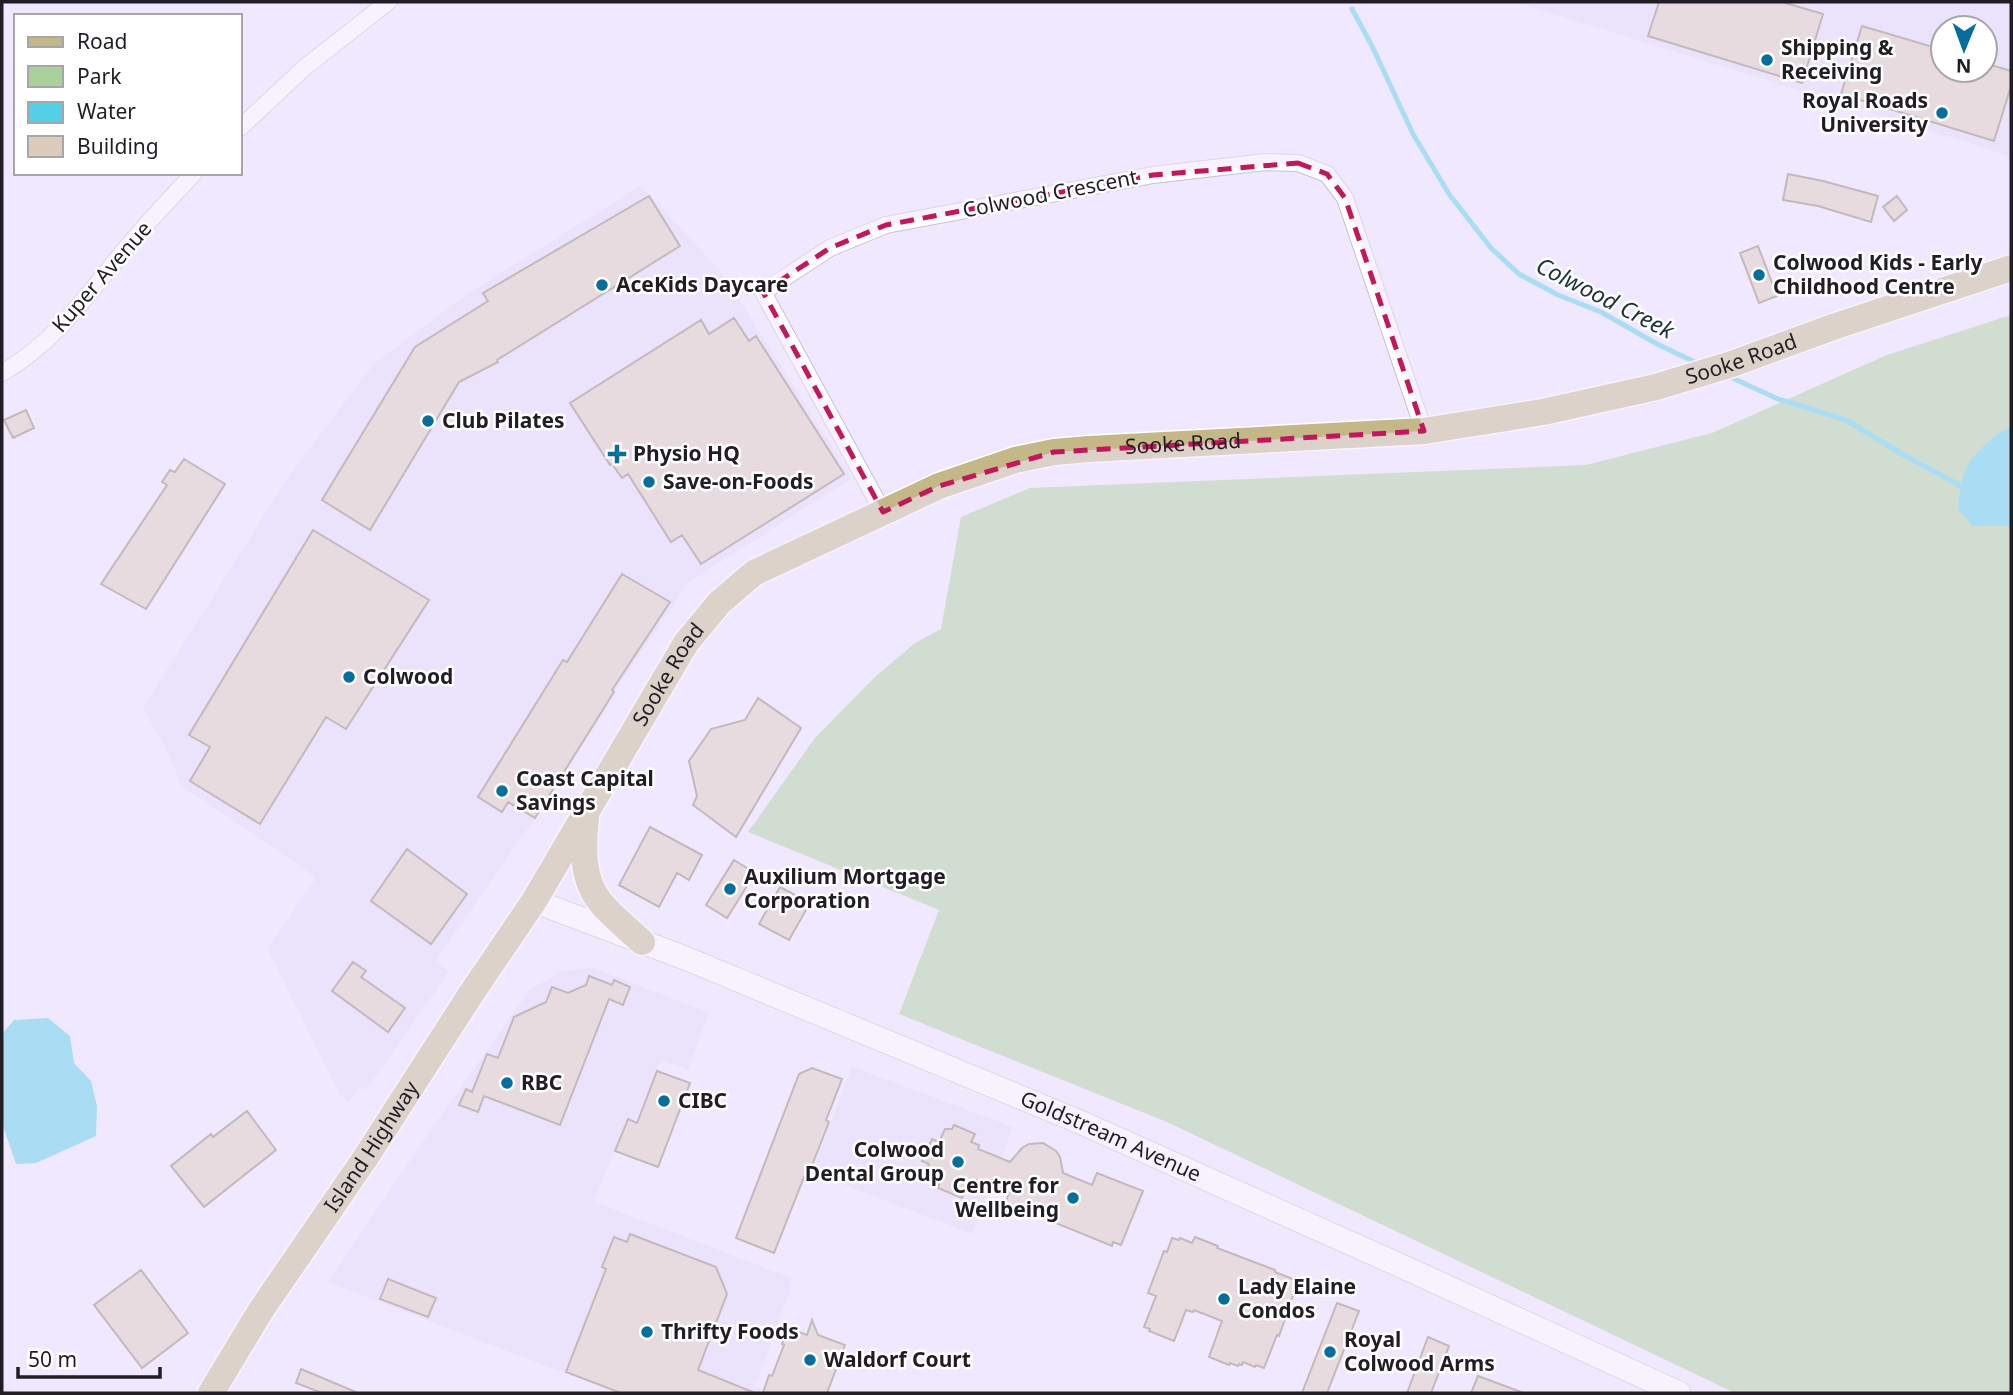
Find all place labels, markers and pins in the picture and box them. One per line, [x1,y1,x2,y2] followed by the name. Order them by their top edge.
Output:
[1781,33,1894,85] place label: Shipping & Receiving
[1759,52,1775,68] marker: Shipping & Receiving
[1802,86,1928,138] place label: Royal Roads University
[1934,105,1950,121] marker: Royal Roads University
[1773,248,1982,300] place label: Colwood Kids - Early Childhood Centre
[1751,267,1767,283] marker: Colwood Kids - Early Childhood Centre
[616,270,788,298] place label: AceKids Daycare
[594,277,610,293] marker: AceKids Daycare
[442,406,564,434] place label: Club Pilates
[420,413,436,429] marker: Club Pilates
[633,439,740,467] place label: Physio HQ
[607,444,627,464] marker: Physio HQ
[663,467,814,495] place label: Save-on-Foods
[641,474,657,490] marker: Save-on-Foods
[363,662,453,690] place label: Colwood
[341,669,357,685] marker: Colwood
[516,764,654,816] place label: Coast Capital Savings
[494,783,510,799] marker: Coast Capital Savings
[744,862,946,914] place label: Auxilium Mortgage Corporation
[722,881,738,897] marker: Auxilium Mortgage Corporation
[521,1068,562,1096] place label: RBC
[499,1075,515,1091] marker: RBC
[678,1086,727,1114] place label: CIBC
[656,1093,672,1109] marker: CIBC
[805,1135,944,1187] place label: Colwood Dental Group
[950,1154,966,1170] marker: Colwood Dental Group
[953,1171,1060,1223] place label: Centre for Wellbeing
[1065,1190,1081,1206] marker: Centre for Wellbeing
[1238,1272,1356,1324] place label: Lady Elaine Condos
[1216,1291,1232,1307] marker: Lady Elaine Condos
[661,1317,799,1345] place label: Thrifty Foods
[639,1324,655,1340] marker: Thrifty Foods
[1344,1325,1495,1377] place label: Royal Colwood Arms
[1322,1344,1338,1360] marker: Royal Colwood Arms
[824,1345,971,1373] place label: Waldorf Court
[802,1352,818,1368] marker: Waldorf Court

